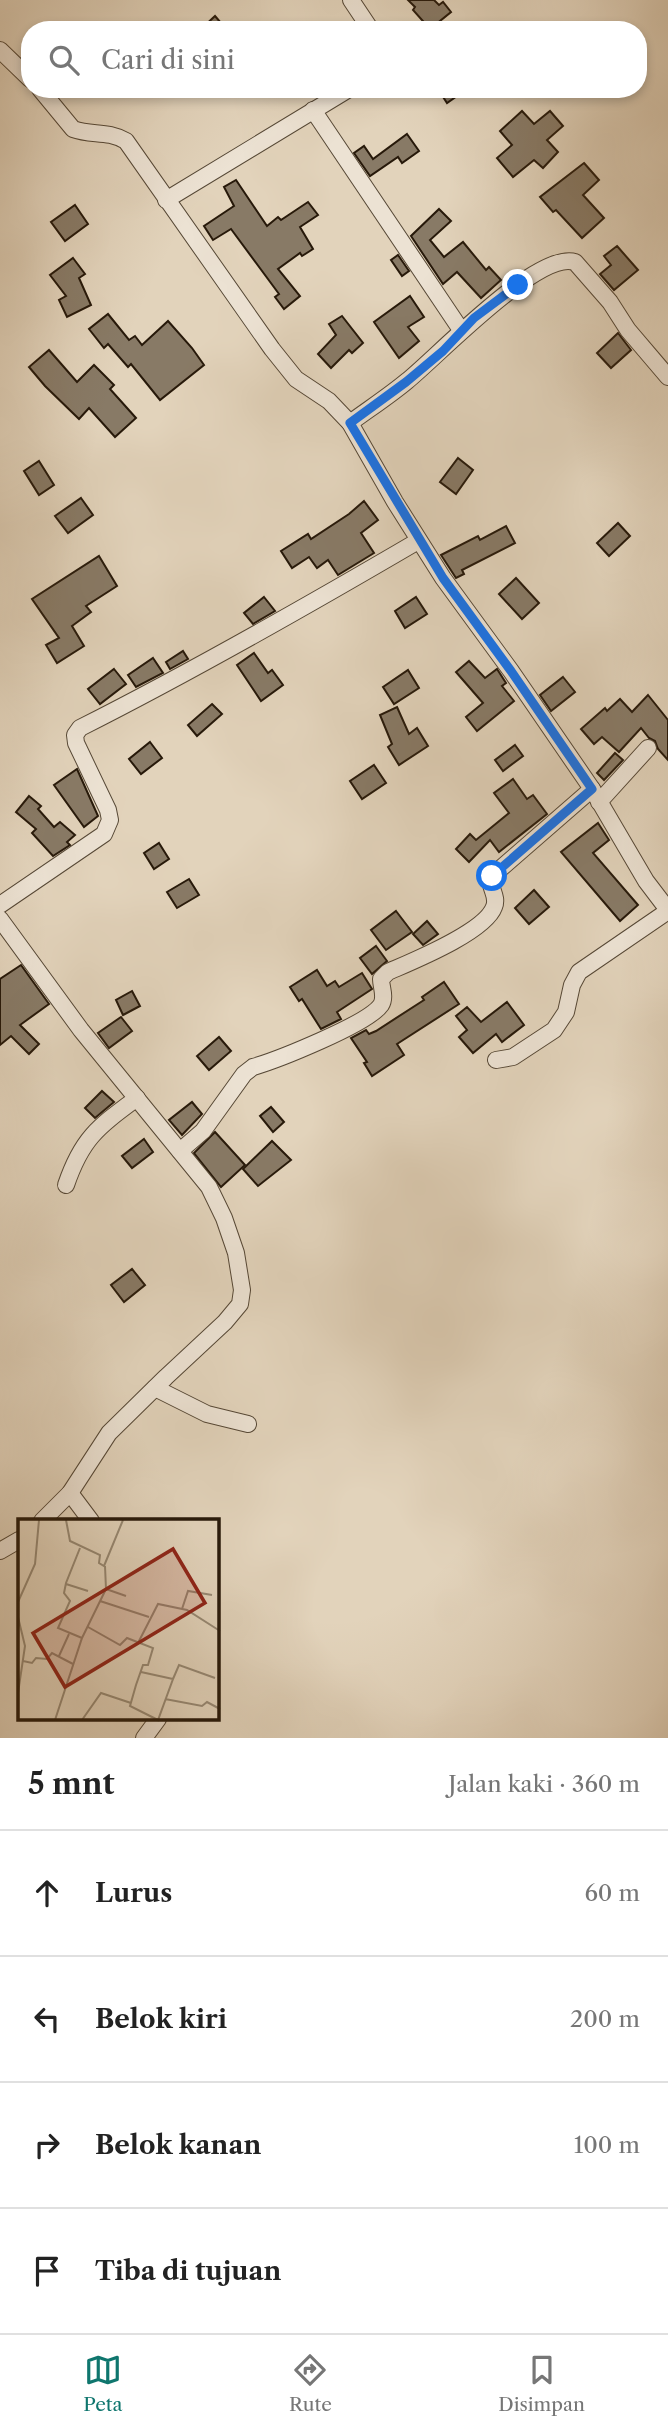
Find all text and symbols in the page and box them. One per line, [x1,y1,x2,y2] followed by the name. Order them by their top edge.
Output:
[21,21,647,98] search box
[45,41,83,79] icon: search
[101,44,235,76] text: Cari di sini
[502,269,533,300] route end
[476,860,507,891] route start
[18,1519,219,1720] inset map
[28,1765,115,1802] text: 5 mnt
[448,1770,640,1798] text: Jalan kaki · 360 m
[28,1874,66,1912] icon: ahead
[95,1877,172,1909] text: Lurus
[584,1879,640,1907] text: 60 m
[28,2000,66,2038] icon: left
[95,2003,227,2035] text: Belok kiri
[570,2005,640,2033] text: 200 m
[28,2126,66,2164] icon: right
[95,2129,261,2161] text: Belok kanan
[574,2131,640,2159] text: 100 m
[28,2252,66,2290] icon: arrive
[95,2255,281,2287] text: Tiba di tujuan
[83,2351,123,2416] tab: Peta
[289,2351,332,2416] tab: Rute
[498,2351,585,2416] tab: Disimpan

